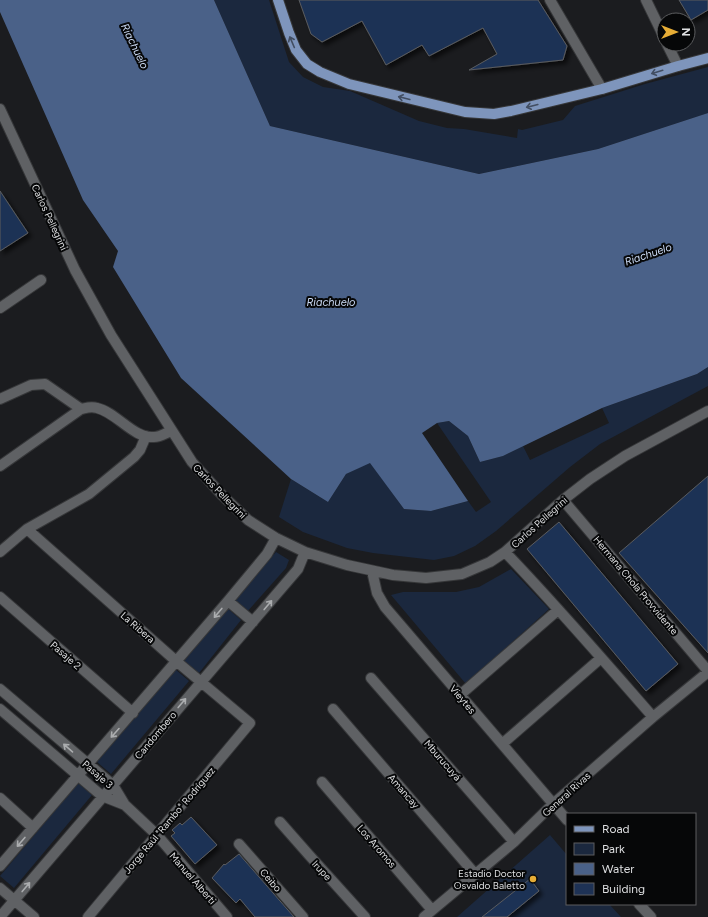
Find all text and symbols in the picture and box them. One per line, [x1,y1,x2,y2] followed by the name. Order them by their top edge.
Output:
[656,12,696,52] north arrow
[118,21,151,72] water label: Riachuelo
[679,28,692,36] text: N
[288,37,296,49] one-way arrow
[651,69,664,76] one-way arrow
[398,93,411,101] one-way arrow
[525,103,538,111] one-way arrow
[29,182,71,252] street label: Carlos Pellegrini
[623,240,674,269] water label: Riachuelo
[306,296,356,309] water label: Riachuelo
[190,461,249,522] street label: Carlos Pellegrini
[508,494,570,551] street label: Carlos Pellegrini
[590,533,681,638] street label: Hermana Chola Provvidente
[263,599,272,610] one-way arrow
[213,608,222,618] one-way arrow
[118,609,157,646] street label: La Ribera
[48,638,84,672] street label: Pasaje 2
[447,682,479,717] street label: Vieytes
[178,697,187,708] one-way arrow
[132,709,179,762] street label: Candombero
[110,728,120,738] one-way arrow
[421,737,464,783] street label: Mburucuyá
[63,744,74,753] one-way arrow
[80,757,116,791] street label: Pasaje 3
[121,764,218,876] street label: Jorge Raúl "Rambo" Rodríguez
[539,769,593,820] street label: General Rivas
[385,771,423,812] street label: Amancay
[566,813,696,905] legend
[354,822,399,871] street label: Los Aromos
[602,822,630,836] text: Road
[16,837,25,847] one-way arrow
[602,842,625,856] text: Park
[167,850,219,907] street label: Manuel Alberti
[309,857,335,884] street label: Irupe
[602,862,634,876] text: Water
[257,866,284,895] street label: Ceibo
[454,867,526,892] place label: Estadio Doctor Osvaldo Baletto
[528,874,538,884] marker: Estadio Doctor Osvaldo Baletto
[21,882,30,892] one-way arrow
[602,882,645,896] text: Building

